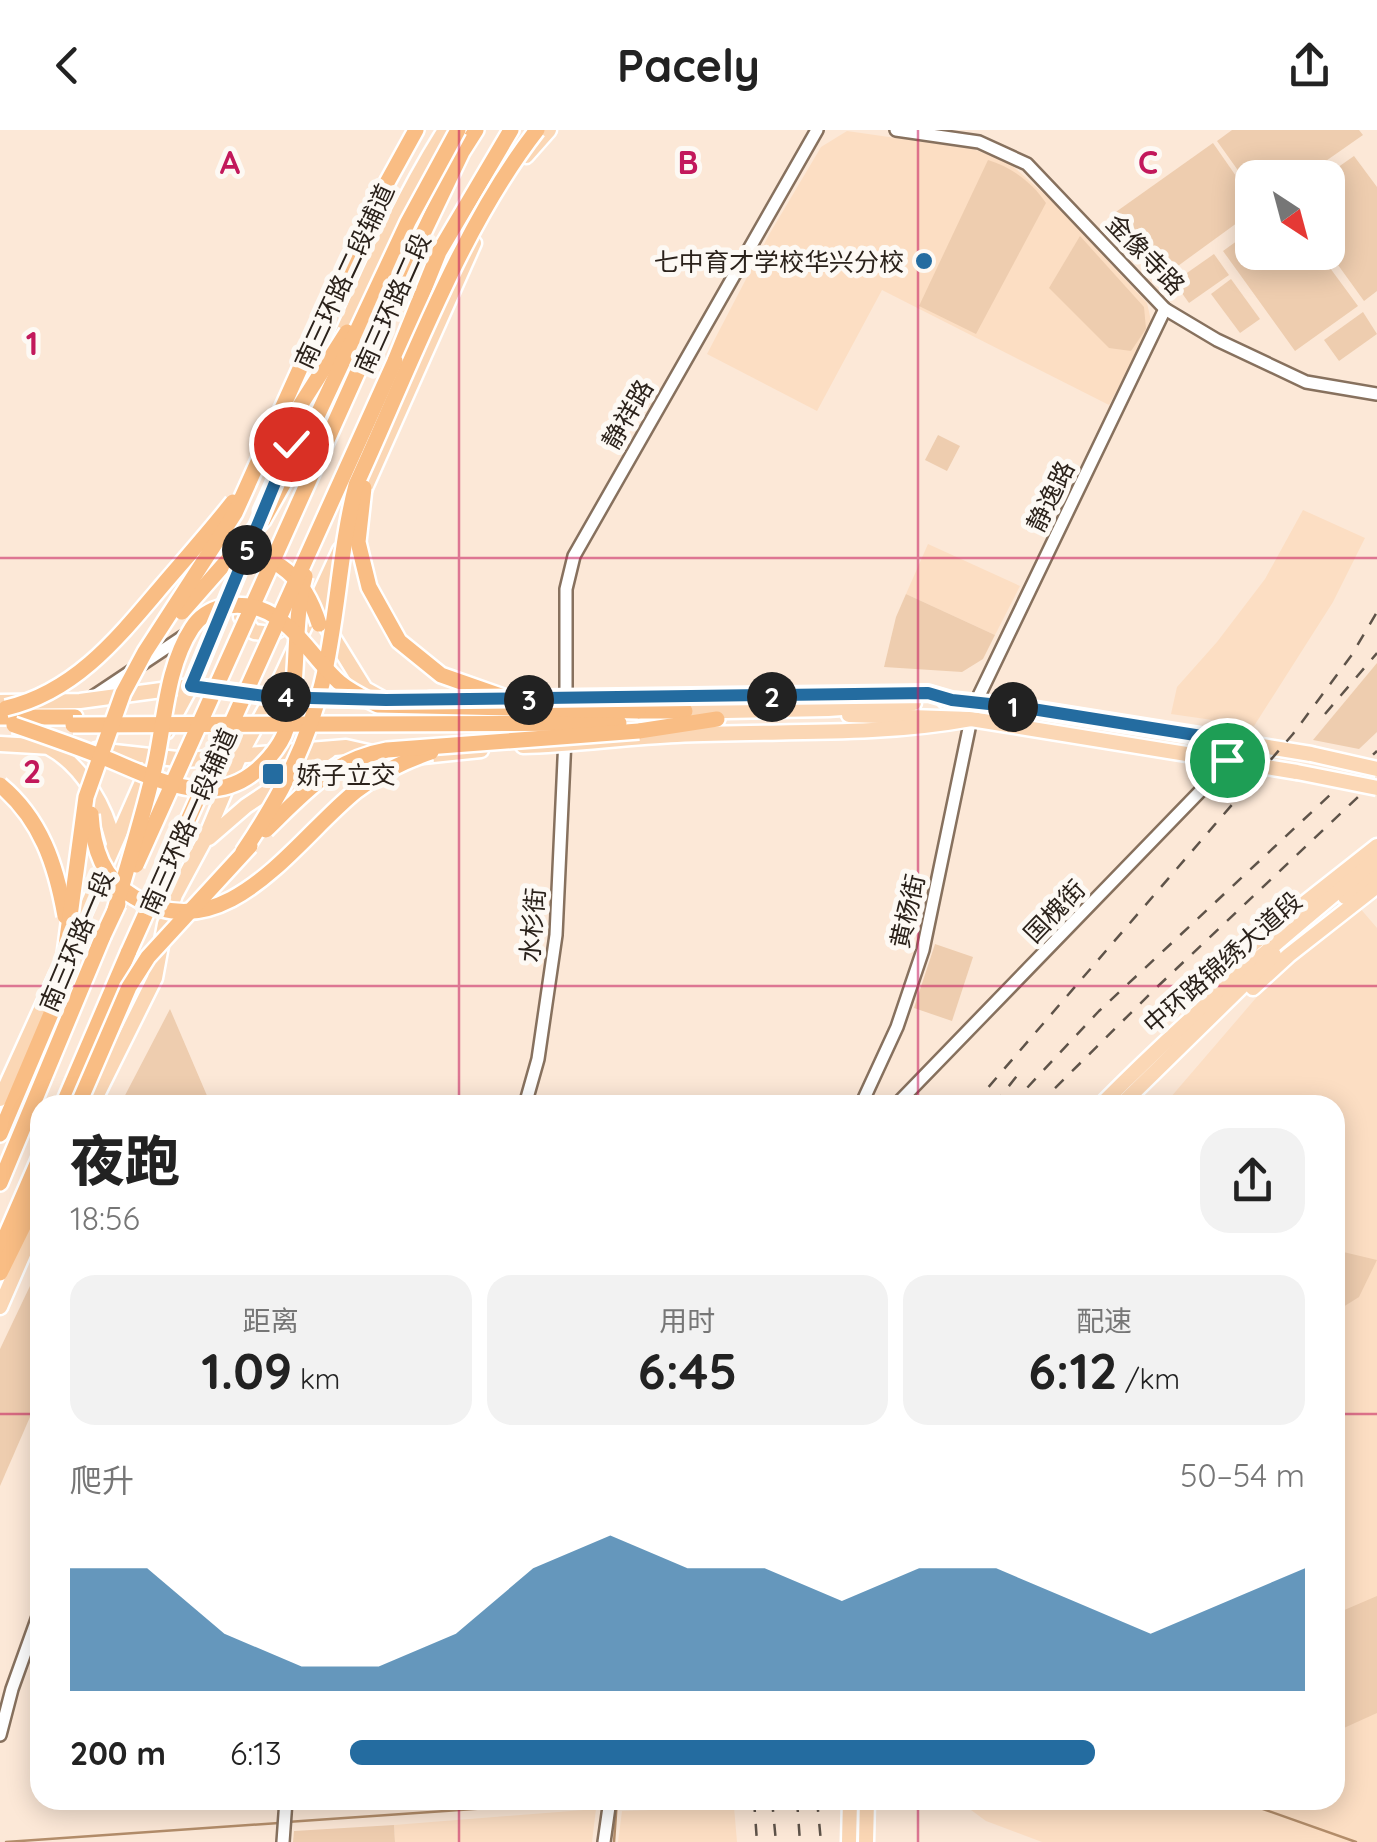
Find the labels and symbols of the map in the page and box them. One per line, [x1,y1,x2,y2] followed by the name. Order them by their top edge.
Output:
[220,142,241,182] text: A
[678,142,698,182] text: B
[1138,142,1158,182] text: C
[1235,160,1345,270] north arrow
[288,179,400,373] street label: 南三环路二段辅道
[1100,207,1192,301] street label: 金像寺路
[348,228,436,378] street label: 南三环路二段
[654,246,904,277] place label: 七中育才学校华兴分校
[913,250,935,272] marker: 七中育才学校华兴分校
[26,323,38,363] text: 1
[595,374,659,454] street label: 静祥路
[249,402,334,487] pin
[1020,455,1080,537] street label: 静逸路
[222,525,272,575] pin: 5
[261,672,311,722] pin: 4
[747,672,797,722] pin: 2
[504,675,554,725] pin: 3
[988,682,1038,732] pin: 1
[1185,718,1270,803] pin
[133,723,243,919] street label: 南三环路一段辅道
[23,751,41,791] text: 2
[296,759,396,790] place label: 娇子立交
[260,761,286,787] marker: 娇子立交
[32,866,120,1016] street label: 南三环路一段
[883,871,931,951] street label: 黄杨街
[1017,873,1091,949] street label: 国槐街
[1136,885,1308,1039] street label: 中环路锦绣大道段
[513,886,551,964] street label: 水杉街

